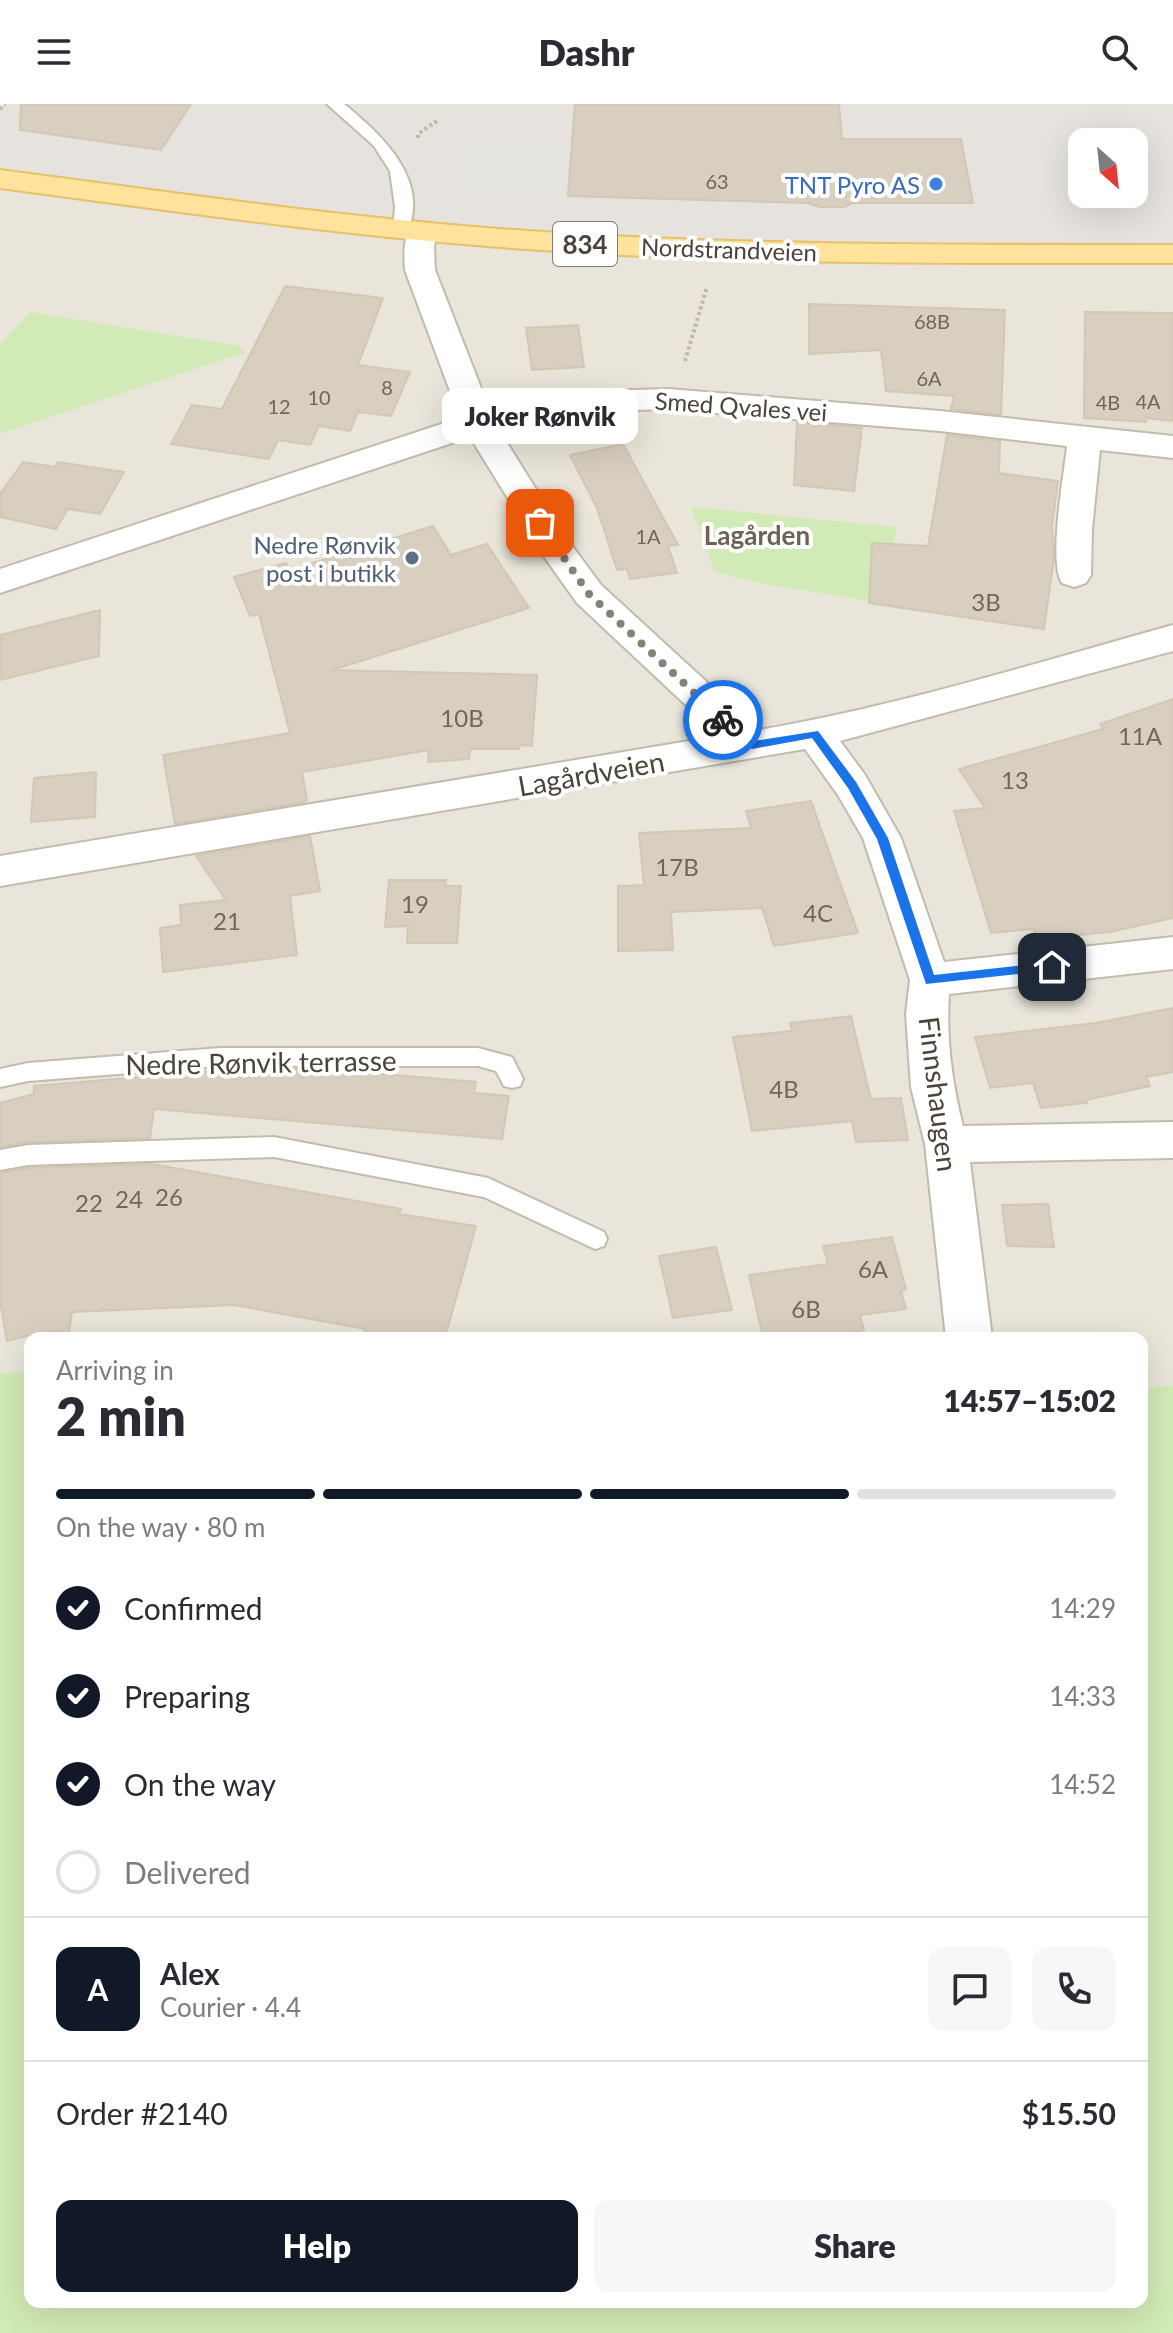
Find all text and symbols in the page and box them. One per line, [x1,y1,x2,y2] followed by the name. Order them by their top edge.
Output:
[32,30,76,74] icon: menu
[539,30,634,74] text: Dashr
[1097,30,1141,74] icon: search
[1068,128,1148,208] north arrow
[1068,128,1148,208] map controls
[705,169,729,193] house number: 63
[785,170,920,199] place label: TNT Pyro AS
[927,175,945,193] marker: TNT Pyro AS
[553,222,617,266] road number: 834
[640,231,818,267] street label: Nordstrandveien
[914,309,950,333] house number: 68B
[916,366,942,390] house number: 6A
[381,375,393,399] house number: 8
[307,385,331,409] house number: 10
[654,386,828,426] street label: Smed Qvales vei
[442,387,638,443] callout: Joker Rønvik
[1135,389,1161,413] house number: 4A
[1096,390,1120,414] house number: 4B
[267,394,291,418] house number: 12
[465,400,615,432] text: Joker Rønvik
[506,489,574,557] pin
[518,501,562,545] icon: bag
[704,519,810,551] district label: Lagården
[635,524,661,548] house number: 1A
[253,530,397,587] place label: Nedre Rønvik post i butikk
[403,549,421,567] marker: Nedre Rønvik post i butikk
[971,587,1001,616] house number: 3B
[683,680,763,760] courier
[701,698,745,742] icon: bike
[440,703,484,732] house number: 10B
[1118,721,1163,750] house number: 11A
[515,743,667,803] street label: Lagårdveien
[1001,765,1029,794] house number: 13
[655,852,699,881] house number: 17B
[401,889,429,918] house number: 19
[803,898,833,927] house number: 4C
[213,906,241,935] house number: 21
[1018,933,1086,1001] pin
[1030,945,1074,989] icon: home
[913,1015,965,1173] street label: Finnshaugen
[125,1043,397,1081] street label: Nedre Rønvik terrasse
[769,1074,799,1103] house number: 4B
[155,1182,183,1211] house number: 26
[115,1184,143,1213] house number: 24
[75,1188,103,1217] house number: 22
[858,1254,889,1283] house number: 6A
[791,1294,821,1323] house number: 6B
[56,1354,174,1386] text: Arriving in
[943,1382,1116,1418] text: 14:57–15:02
[56,1385,186,1447] text: 2 min
[56,1511,265,1543] text: On the way · 80 m
[56,1586,100,1630] icon: check
[124,1590,263,1626] text: Confirmed
[1049,1592,1116,1624] text: 14:29
[56,1674,100,1718] icon: check
[124,1678,250,1714] text: Preparing
[1049,1680,1116,1712] text: 14:33
[56,1762,100,1806] icon: check
[124,1766,276,1802] text: On the way
[1049,1768,1116,1800] text: 14:52
[124,1854,251,1890] text: Delivered
[928,1947,1012,2031] button: chat
[1032,1947,1116,2031] button: phone
[160,1955,220,1991] text: Alex
[88,1971,108,2007] text: A
[160,1991,301,2023] text: Courier · 4.4
[56,2095,228,2131] text: Order #2140
[1022,2095,1116,2131] text: $15.50
[56,2200,578,2292] button: Help
[594,2200,1116,2292] button: Share

